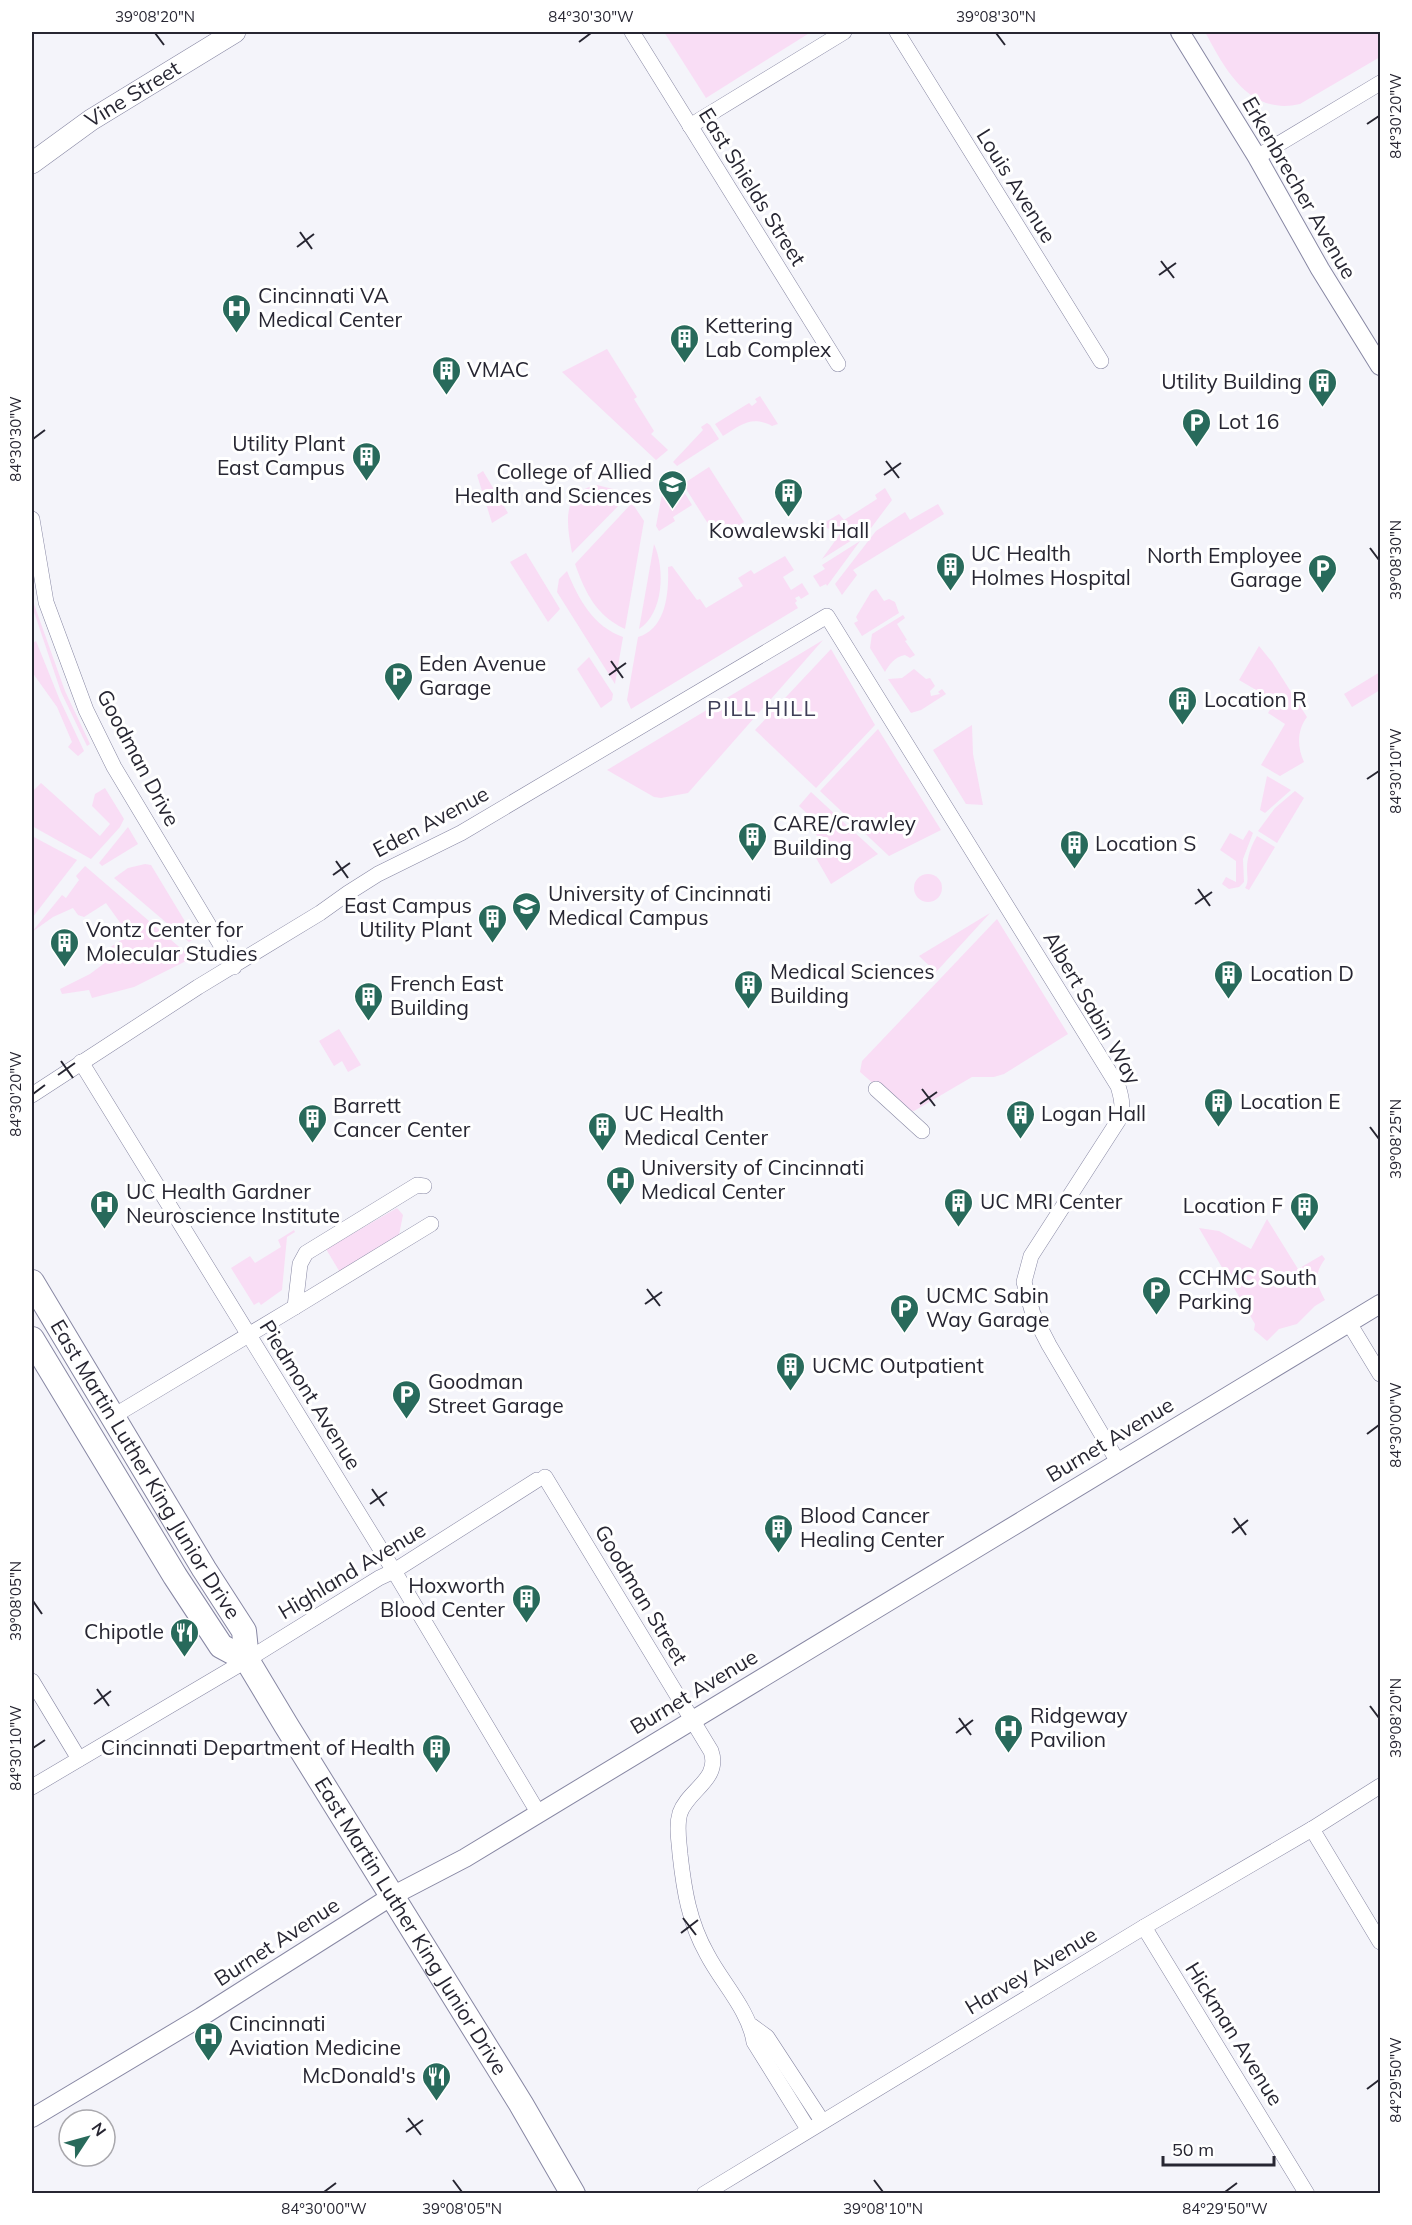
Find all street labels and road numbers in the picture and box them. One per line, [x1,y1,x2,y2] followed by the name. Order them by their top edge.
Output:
[80,55,185,133] street label: Vine Street
[1237,92,1363,283] street label: Erkenbrecher Avenue
[694,103,812,270] street label: East Shields Street
[972,124,1062,247] street label: Louis Avenue
[92,685,186,831] street label: Goodman Drive
[368,780,493,862] street label: Eden Avenue
[1039,926,1147,1089] street label: Albert Sabin Way
[45,1314,247,1624] street label: East Martin Luther King Junior Drive
[254,1315,367,1474] street label: Piedmont Avenue
[1041,1391,1178,1487] street label: Burnet Avenue
[273,1516,430,1624] street label: Highland Avenue
[590,1520,694,1669] street label: Goodman Street
[625,1643,762,1739] street label: Burnet Avenue
[309,1772,514,2079] street label: East Martin Luther King Junior Drive
[209,1891,344,1991] street label: Burnet Avenue
[960,1921,1101,2020] street label: Harvey Avenue
[1180,1957,1289,2110] street label: Hickman Avenue

